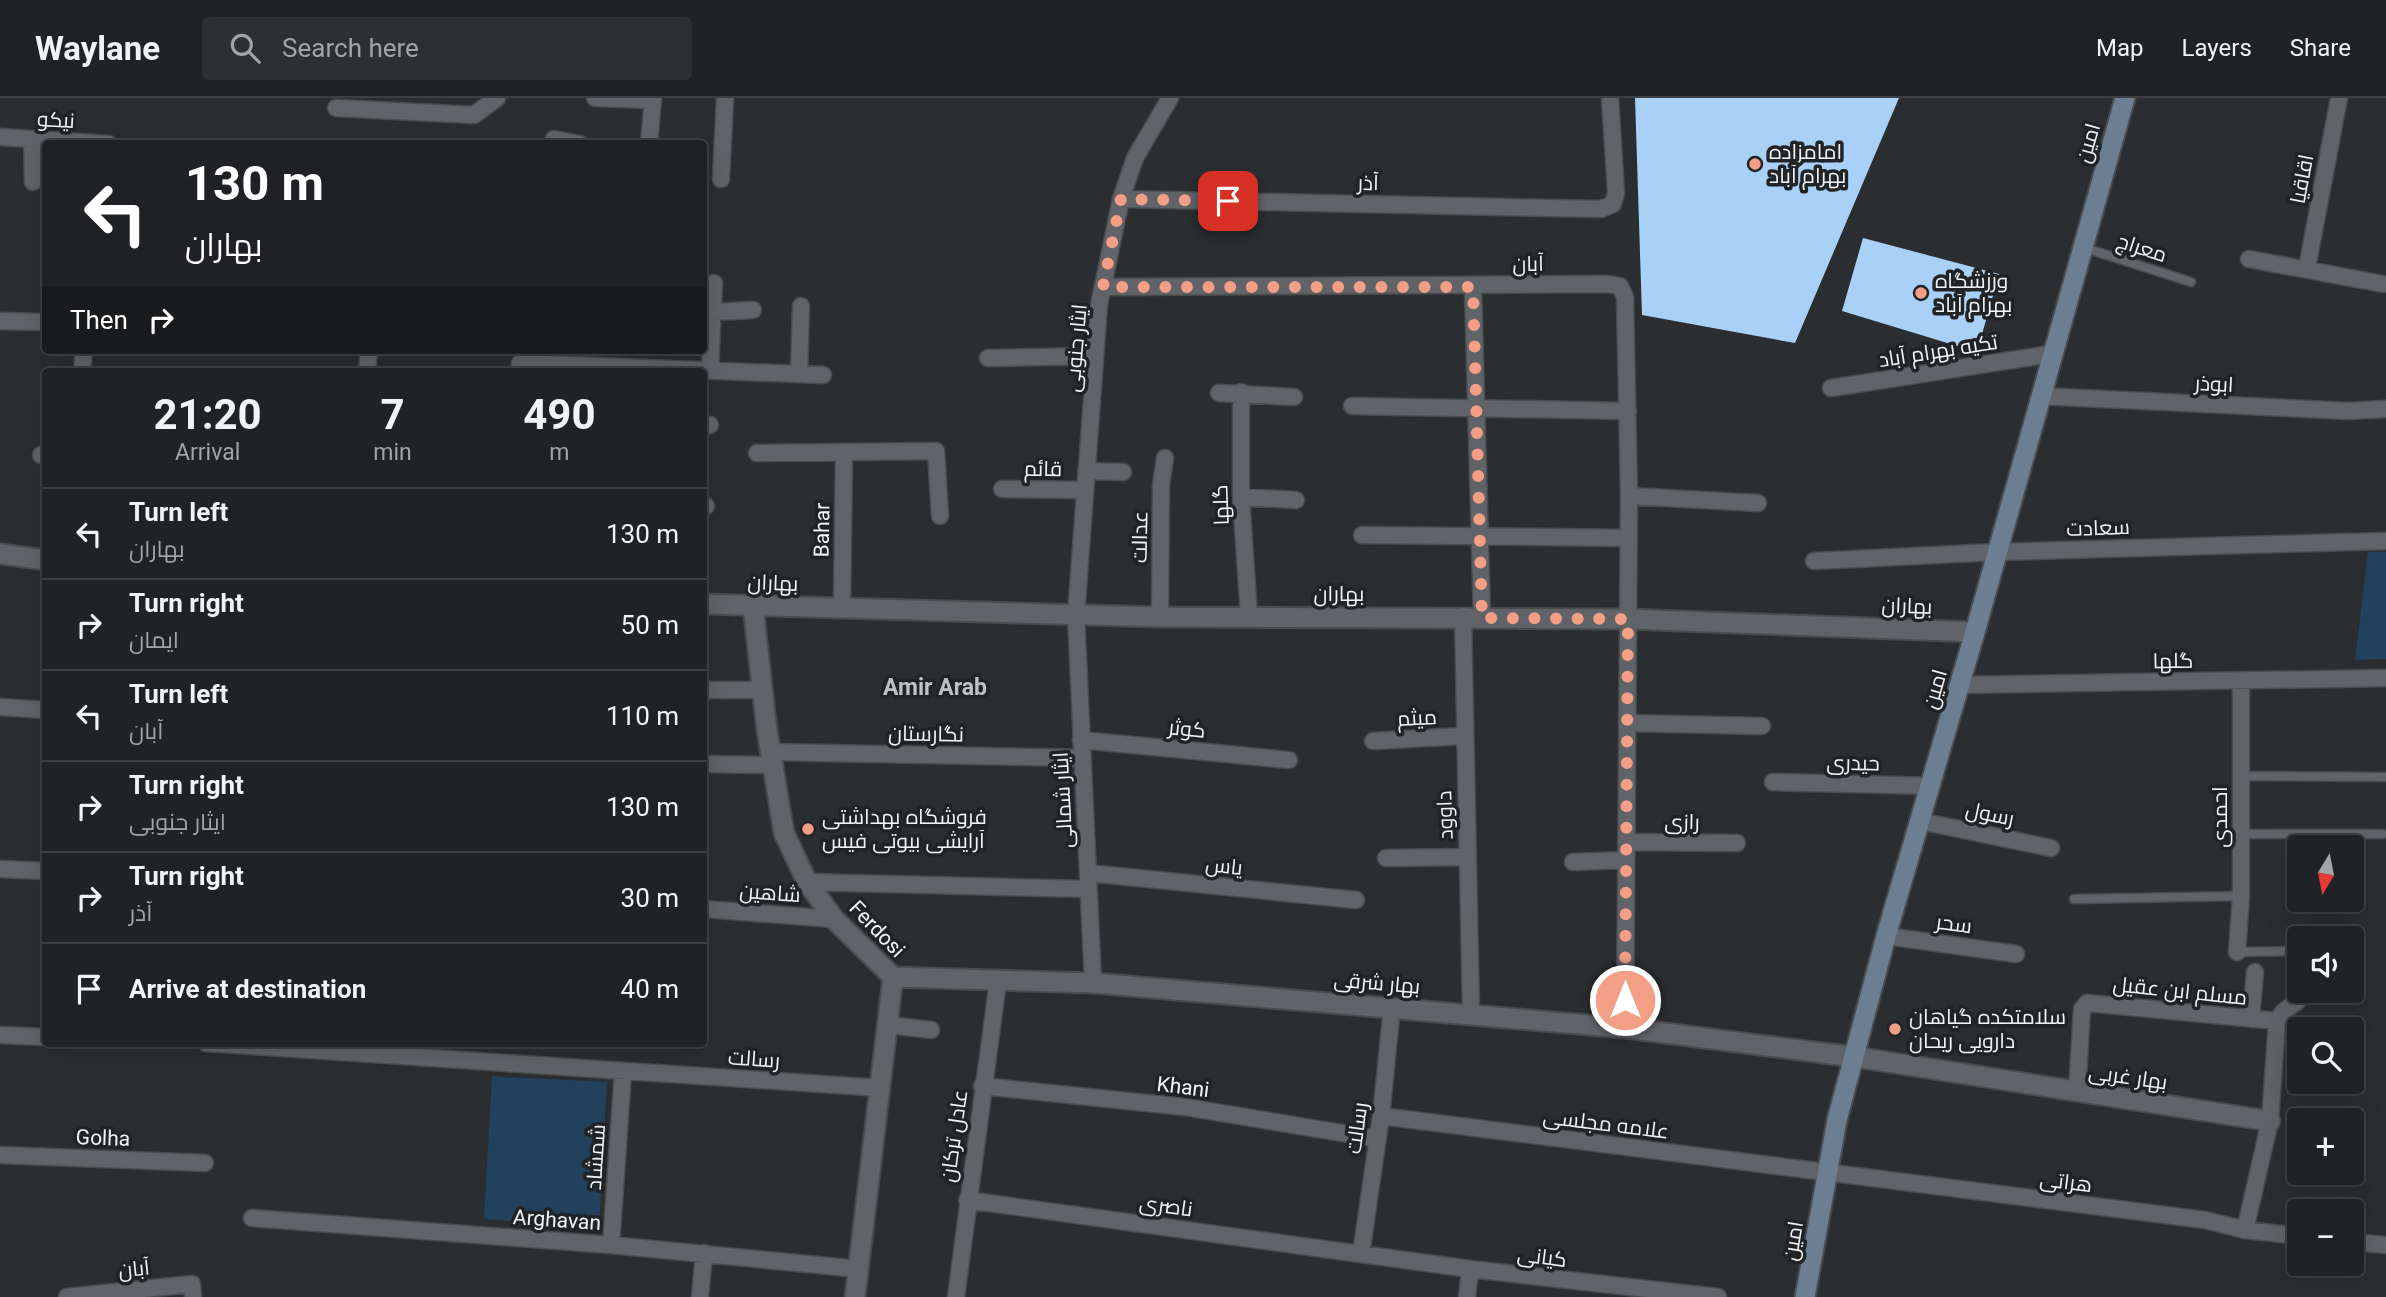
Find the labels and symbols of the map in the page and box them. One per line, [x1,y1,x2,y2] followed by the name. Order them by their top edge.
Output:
[37,107,75,133] street label: نیکو
[2071,120,2106,166] street label: امین
[1769,140,1846,190] place label: امامزاده بهرام آباد
[2285,152,2319,206] street label: اقاقیا
[1747,156,1763,172] marker: امامزاده بهرام آباد
[1198,171,1258,231] pin
[1356,171,1379,195] street label: آذر
[2113,229,2170,269] street label: معراج
[1512,252,1544,277] street label: آبان
[1935,269,2012,319] place label: ورزشگاه بهرام آباد
[1913,285,1929,301] marker: ورزشگاه بهرام آباد
[1060,303,1093,393] street label: ایثار جنوبی
[1877,330,2000,374] street label: تکیه بهرام آباد
[2193,371,2234,397] street label: ابوذر
[1024,457,1062,483] street label: قائم
[1208,484,1235,526] street label: گلها
[810,502,834,558] street label: Bahar
[1128,511,1152,563] street label: عدالت
[2066,515,2130,541] street label: سعادت
[747,570,799,597] street label: بهاران
[1314,582,1364,607] street label: بهاران
[1881,593,1933,620] street label: بهاران
[2152,649,2194,674] street label: گلها
[1918,666,1953,712] street label: امین
[883,674,987,701] district label: Amir Arab
[1397,705,1438,733] street label: میثم
[1166,715,1207,743] street label: کوثر
[888,721,964,748] street label: نگارستان
[1048,751,1079,849] street label: ایثار شمالی
[1826,751,1880,776] street label: حیدری
[2208,786,2233,848] street label: احمدی
[1432,790,1458,840] street label: داوود
[1963,797,2016,832] street label: رسول
[822,805,987,854] place label: فروشگاه بهداشتی آرایشی بیوتی فیس
[1664,810,1700,835] street label: رازی
[800,821,816,837] marker: فروشگاه بهداشتی آرایشی بیوتی فیس
[2287,835,2364,912] north arrow
[1204,852,1244,881] street label: یاس
[739,879,801,908] street label: شاهین
[844,896,910,962] street label: Ferdosi
[1933,909,1974,938] street label: سحر
[1588,963,1662,1037] position arrow
[1333,967,1421,1000] street label: بهار شرقی
[2111,972,2248,1012] street label: مسلم ابن عقیل
[1909,1005,2066,1054] place label: سلامتکده گیاهان دارویی ریحان
[1887,1021,1903,1037] marker: سلامتکده گیاهان دارویی ریحان
[727,1045,781,1073] street label: رسالت
[2087,1060,2169,1095] street label: بهار غربی
[1155,1072,1211,1102] street label: Khani
[936,1088,973,1184] street label: عادل ترکان
[1341,1101,1373,1155] street label: رسالت
[1542,1104,1670,1145] street label: علامه مجلسی
[582,1123,610,1191] street label: شمشاد
[75,1125,131,1151] street label: Golha
[2038,1167,2094,1198] street label: هراتی
[1138,1190,1194,1223] street label: ناصری
[512,1205,602,1235] street label: Arghavan
[1778,1219,1809,1263] street label: امین
[1516,1242,1568,1273] street label: کیانی
[117,1255,151,1284] street label: آبان

